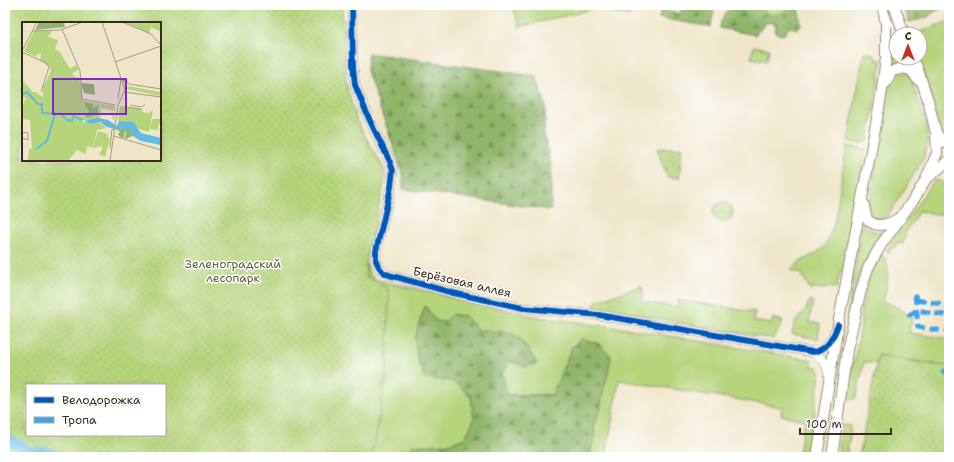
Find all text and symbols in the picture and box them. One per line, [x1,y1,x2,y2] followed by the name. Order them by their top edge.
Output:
[22,22,161,161] inset map
[888,26,928,66] north arrow
[905,29,912,44] text: С
[185,256,281,286] park label: Зеленоградский лесопарк
[411,263,513,301] street label: Берёзовая аллея
[26,384,166,436] legend
[62,392,141,408] text: Велодорожка
[800,410,891,436] scale bar
[62,412,97,428] text: Тропа
[806,416,842,432] text: 100 m

